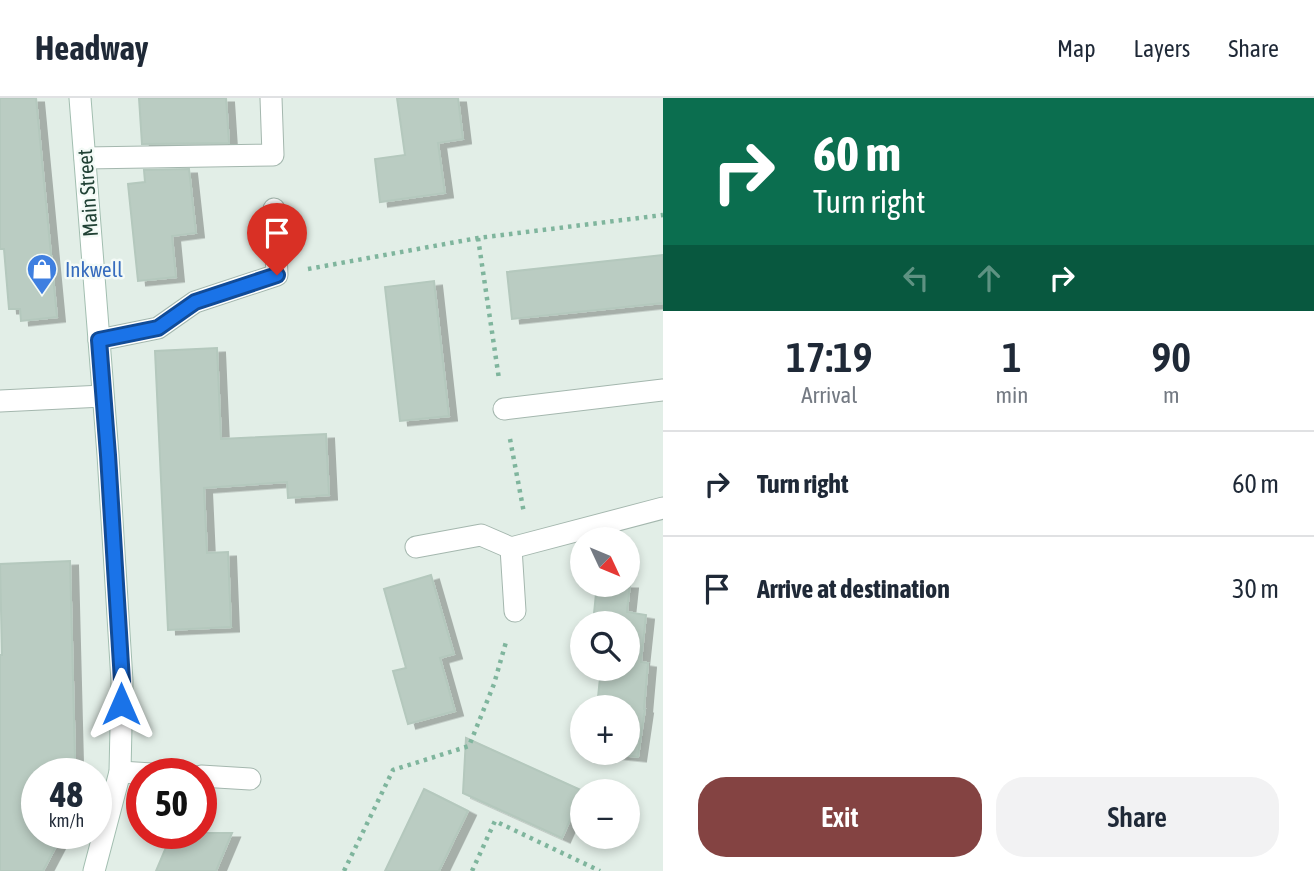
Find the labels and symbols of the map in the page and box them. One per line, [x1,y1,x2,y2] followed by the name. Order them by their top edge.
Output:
[72,148,102,238] street label: Main Street
[247,203,307,275] pin
[25,252,59,296] shop icon: Inkwell
[65,257,123,281] place label: Inkwell
[570,527,640,597] north arrow
[84,667,158,741] position arrow
[126,758,217,849] speed limit sign: 50

